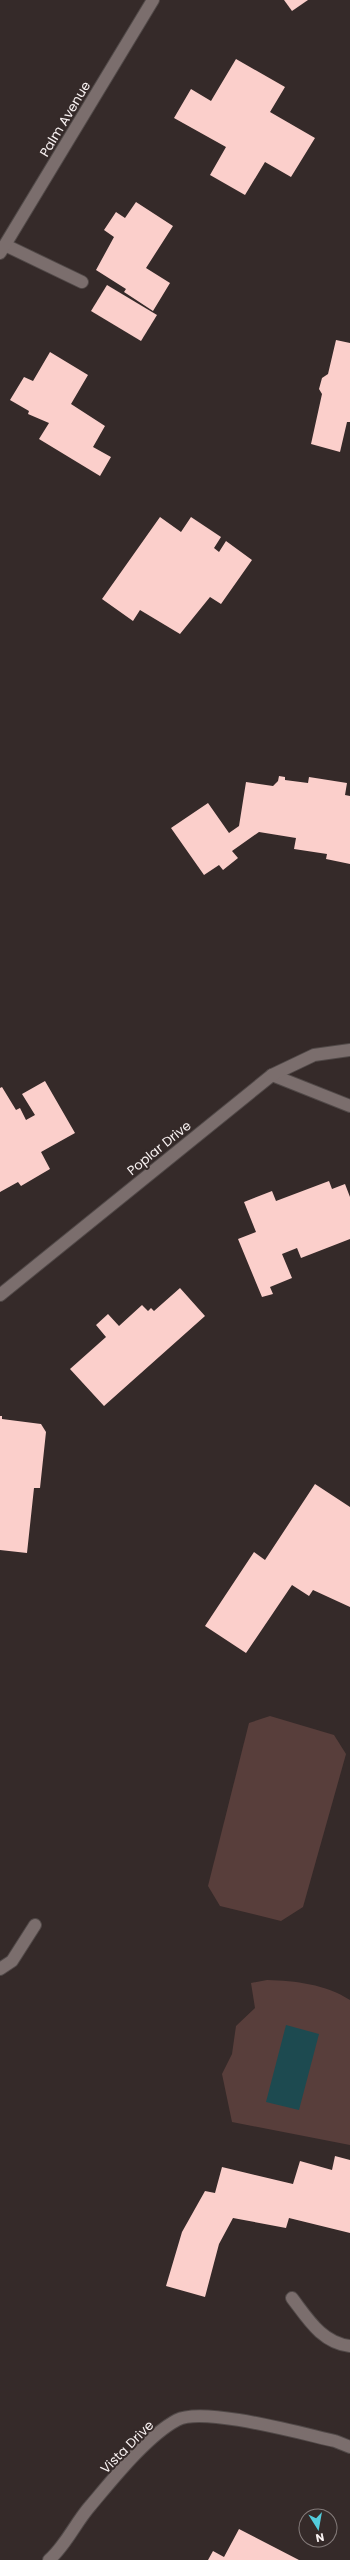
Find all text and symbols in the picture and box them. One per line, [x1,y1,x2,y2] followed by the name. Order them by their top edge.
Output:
[35,78,95,160] street label: Palm Avenue
[123,1116,195,1180] street label: Poplar Drive
[96,2416,158,2478] street label: Vista Drive
[298,2508,338,2548] north arrow
[314,2529,325,2546] text: N

